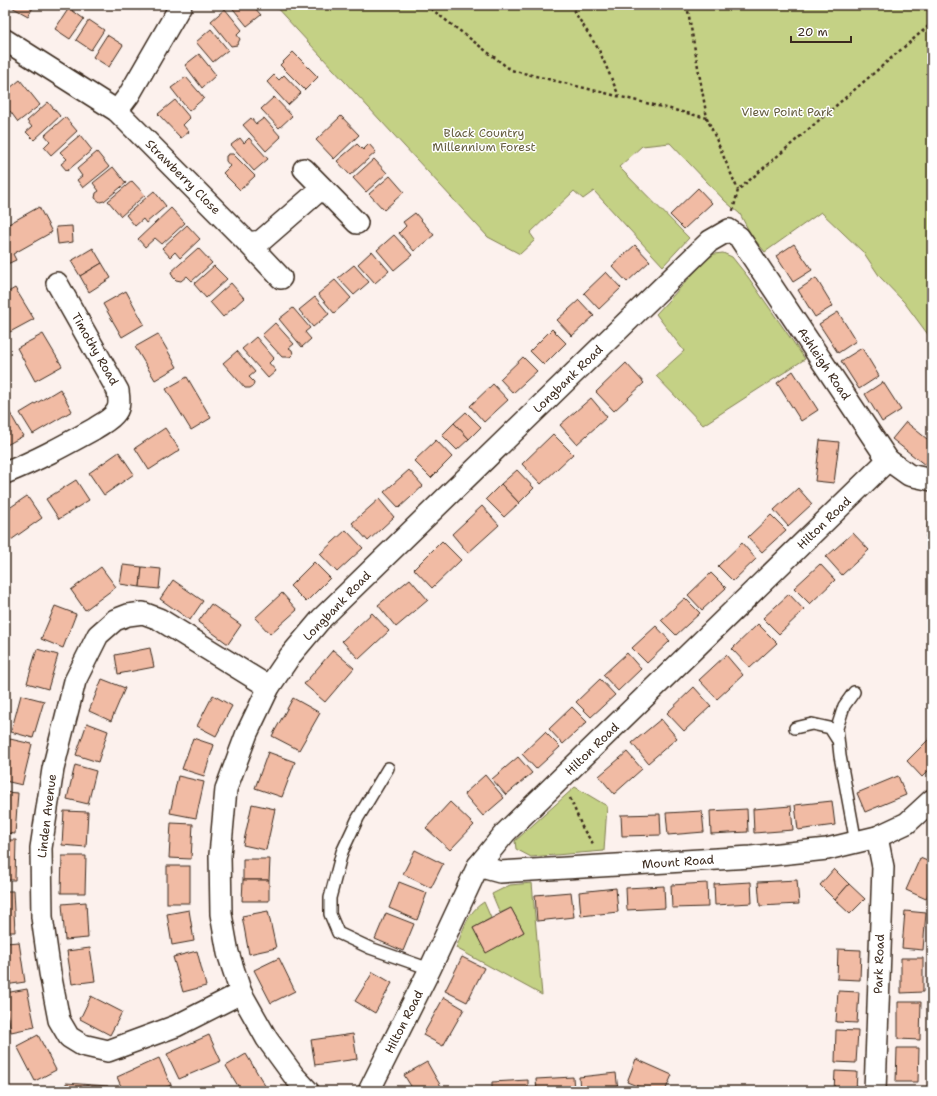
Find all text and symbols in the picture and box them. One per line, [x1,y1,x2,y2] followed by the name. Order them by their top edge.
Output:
[791,18,851,44] scale bar
[797,24,828,40] text: 20 m
[741,104,833,120] park label: View Point Park
[432,125,536,155] park label: Black Country Millennium Forest
[142,136,224,218] street label: Strawberry Close
[68,310,122,389] street label: Timothy Road
[794,325,854,404] street label: Ashleigh Road
[530,341,607,416] street label: Longbank Road
[794,493,855,553] street label: Hilton Road
[300,567,375,644] street label: Longbank Road
[562,719,623,779] street label: Hilton Road
[34,773,60,859] street label: Linden Avenue
[641,851,715,873] street label: Mount Road
[870,933,888,994] street label: Park Road
[381,987,427,1056] street label: Hilton Road

